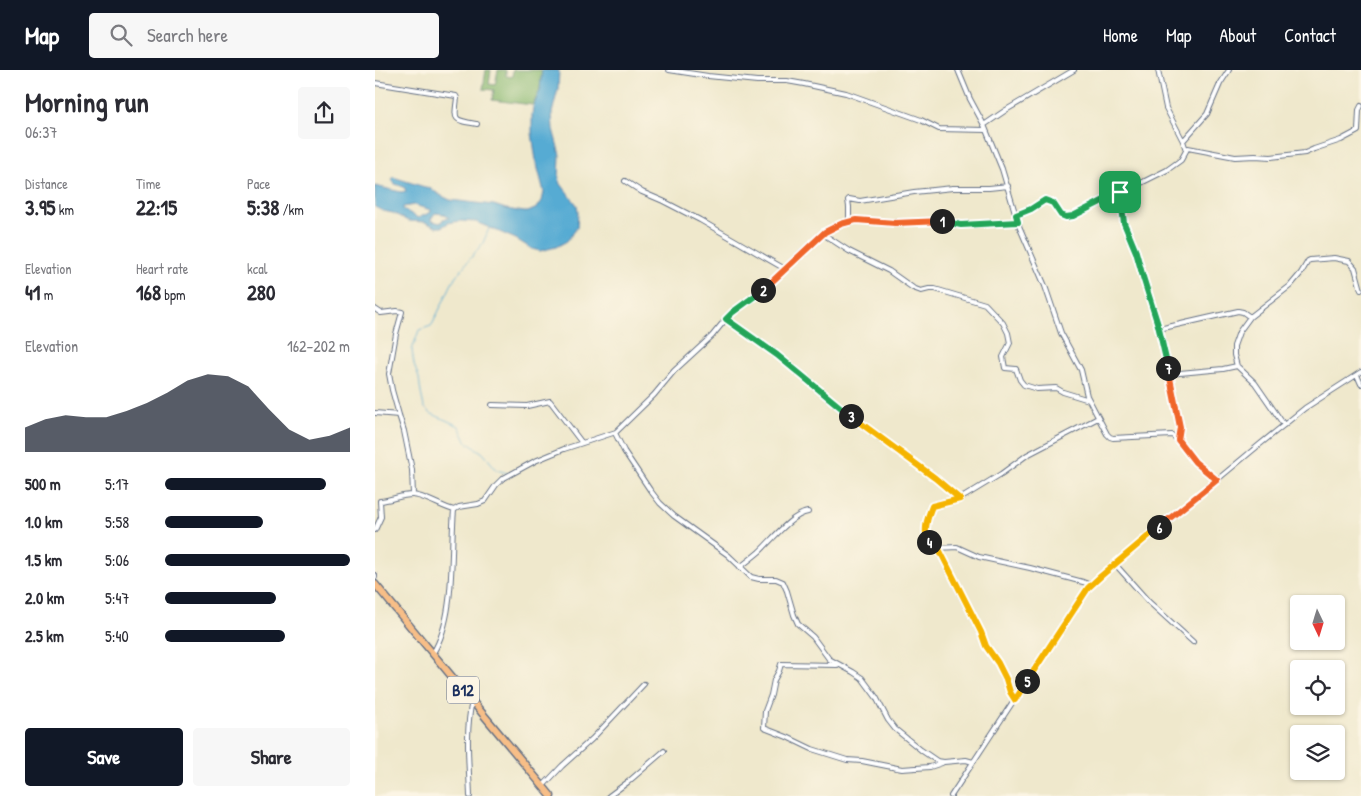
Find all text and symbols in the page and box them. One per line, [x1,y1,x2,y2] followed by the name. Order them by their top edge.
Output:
[89,13,439,58] search box
[25,19,59,51] text: Map
[107,21,135,49] icon: search
[147,22,228,48] text: Search here
[1103,23,1138,48] text: Home
[1166,23,1191,48] text: Map
[1219,23,1256,48] text: About
[1284,23,1336,48] text: Contact
[25,83,149,121] text: Morning run
[298,87,350,139] button: share
[25,121,57,143] text: 06:37
[1099,171,1141,213] pin
[25,174,68,193] text: Distance
[136,174,161,193] text: Time
[247,174,270,193] text: Pace
[1106,178,1134,206] icon: arrive
[25,193,56,222] text: 3.95
[136,193,177,222] text: 22:15
[247,193,279,222] text: 5:38
[56,200,74,219] text: km
[279,200,304,219] text: /km
[929,208,955,234] pin: 1
[940,212,945,231] text: 1
[25,259,72,278] text: Elevation
[136,259,188,278] text: Heart rate
[247,259,267,278] text: kcal
[25,278,41,307] text: 41
[136,278,161,307] text: 168
[247,278,275,307] text: 280
[751,278,775,302] pin: 2
[760,281,767,300] text: 2
[41,285,53,304] text: m
[161,285,186,304] text: bpm
[25,335,78,357] text: Elevation
[287,335,350,357] text: 162–202 m
[1155,356,1181,380] pin: 7
[1165,359,1172,378] text: 7
[839,404,863,428] pin: 3
[848,407,855,426] text: 3
[25,473,61,495] text: 500 m
[105,473,129,495] text: 5:17
[25,511,63,533] text: 1.0 km
[105,511,129,533] text: 5:58
[1147,514,1171,540] pin: 6
[1157,518,1162,537] text: 6
[917,530,941,554] pin: 4
[927,533,932,552] text: 4
[25,549,62,571] text: 1.5 km
[105,549,129,571] text: 5:06
[25,587,64,609] text: 2.0 km
[105,587,129,609] text: 5:47
[1290,595,1345,650] north arrow
[1290,595,1345,780] map controls
[25,625,64,647] text: 2.5 km
[105,625,129,647] text: 5:40
[1290,660,1345,715] button: locate
[1015,668,1039,694] pin: 5
[1025,672,1030,691] text: 5
[447,676,479,704] road number: B12
[1290,725,1345,780] button: layers
[25,728,183,786] button: Save
[193,728,350,786] button: Share

